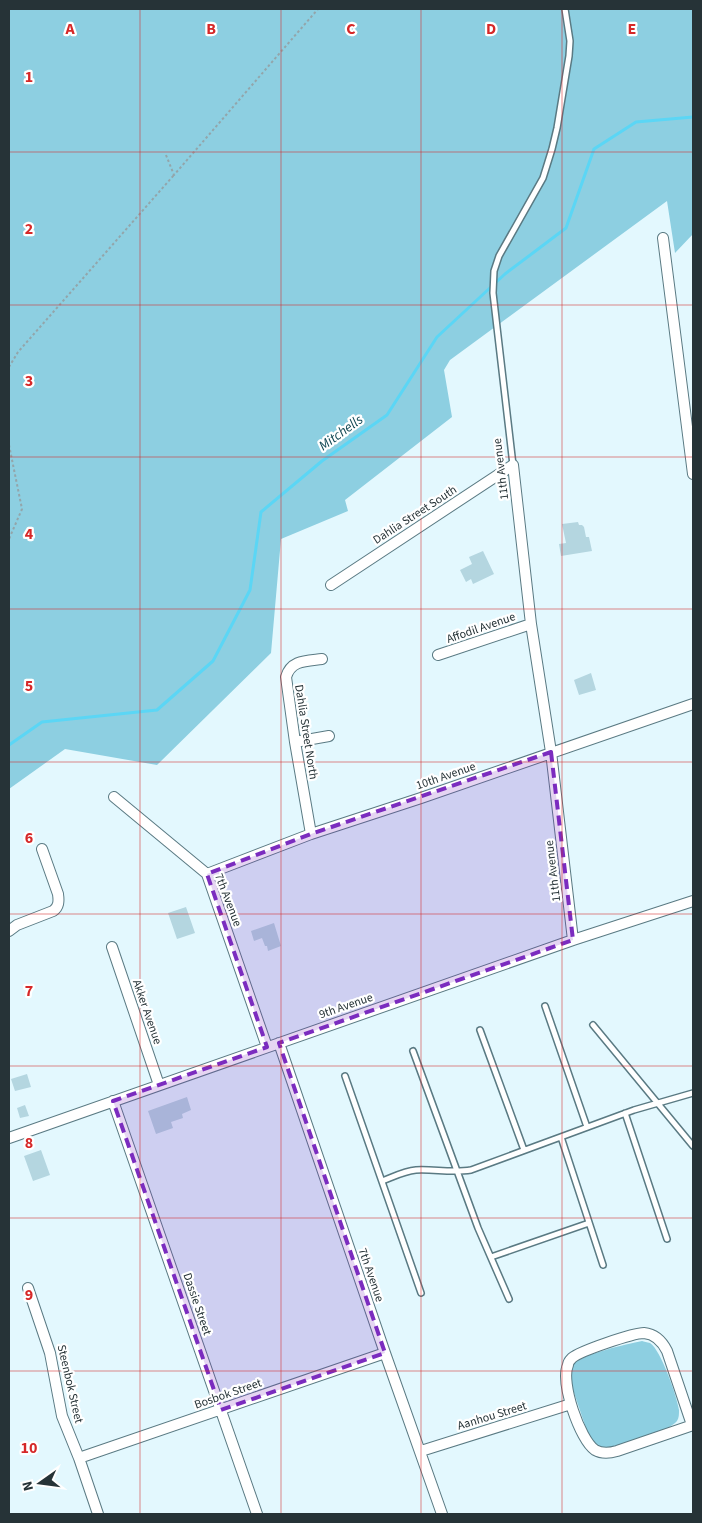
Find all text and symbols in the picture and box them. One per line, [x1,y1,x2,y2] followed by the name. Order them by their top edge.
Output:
[64,18,75,40] text: A
[206,18,216,40] text: B
[346,18,356,40] text: C
[486,18,496,40] text: D
[628,18,636,40] text: E
[25,66,33,88] text: 1
[25,218,33,240] text: 2
[25,370,33,392] text: 3
[315,410,368,456] water label: Mitchells
[489,437,513,501] street label: 11th Avenue
[370,481,460,549] street label: Dahlia Street South
[25,523,34,545] text: 4
[444,608,518,648] street label: Affodil Avenue
[25,675,33,697] text: 5
[290,683,322,781] street label: Dahlia Street North
[414,758,478,794] street label: 10th Avenue
[25,827,33,849] text: 6
[541,839,565,903] street label: 11th Avenue
[210,871,246,929] street label: 7th Avenue
[128,977,166,1047] street label: Akker Avenue
[25,980,33,1002] text: 7
[317,989,375,1023] street label: 9th Avenue
[25,1132,33,1154] text: 8
[354,1246,388,1304] street label: 7th Avenue
[178,1271,216,1337] street label: Dassie Street
[25,1284,33,1306] text: 9
[53,1343,87,1425] street label: Steenbok Street
[192,1375,264,1413] street label: Bosbok Street
[455,1397,529,1435] street label: Aanhou Street
[21,1437,37,1459] text: 10
[15,1458,65,1508] north arrow
[18,1479,39,1493] text: N

